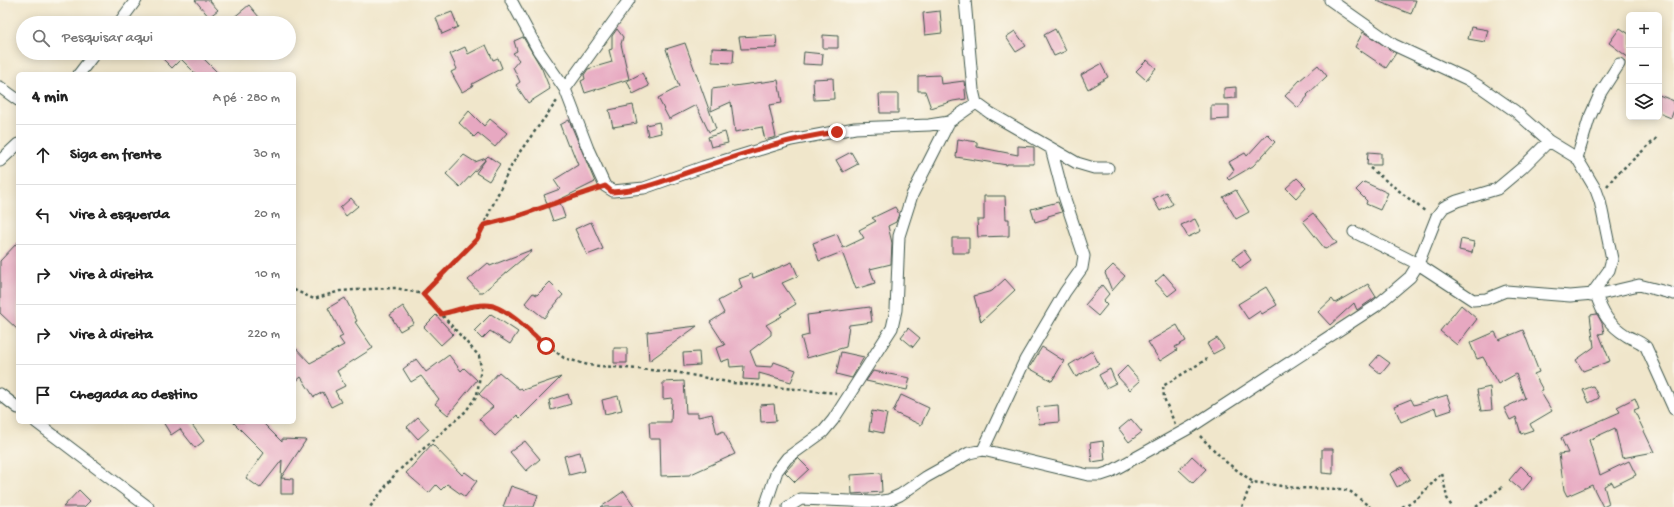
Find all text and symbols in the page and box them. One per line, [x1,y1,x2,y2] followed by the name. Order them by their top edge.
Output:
[1626,12,1662,120] map controls
[1626,12,1662,48] button: +
[16,16,296,60] search box
[30,27,52,49] icon: search
[62,29,153,47] text: Pesquisar aqui
[1626,48,1662,84] button: −
[1626,84,1662,120] button: layers
[32,88,68,108] text: 4 min
[213,91,280,106] text: A pé · 280 m
[828,123,846,141] route end
[32,144,54,166] icon: ahead
[70,146,161,164] text: Siga em frente
[254,147,280,162] text: 30 m
[32,204,54,226] icon: left
[70,206,170,224] text: Vire à esquerda
[254,207,280,222] text: 20 m
[32,264,54,286] icon: right
[70,266,153,284] text: Vire à direita
[255,267,280,282] text: 10 m
[32,324,54,346] icon: right
[70,326,153,344] text: Vire à direita
[248,327,280,342] text: 220 m
[537,337,555,355] route start
[32,384,54,406] icon: arrive
[70,386,197,404] text: Chegada ao destino

